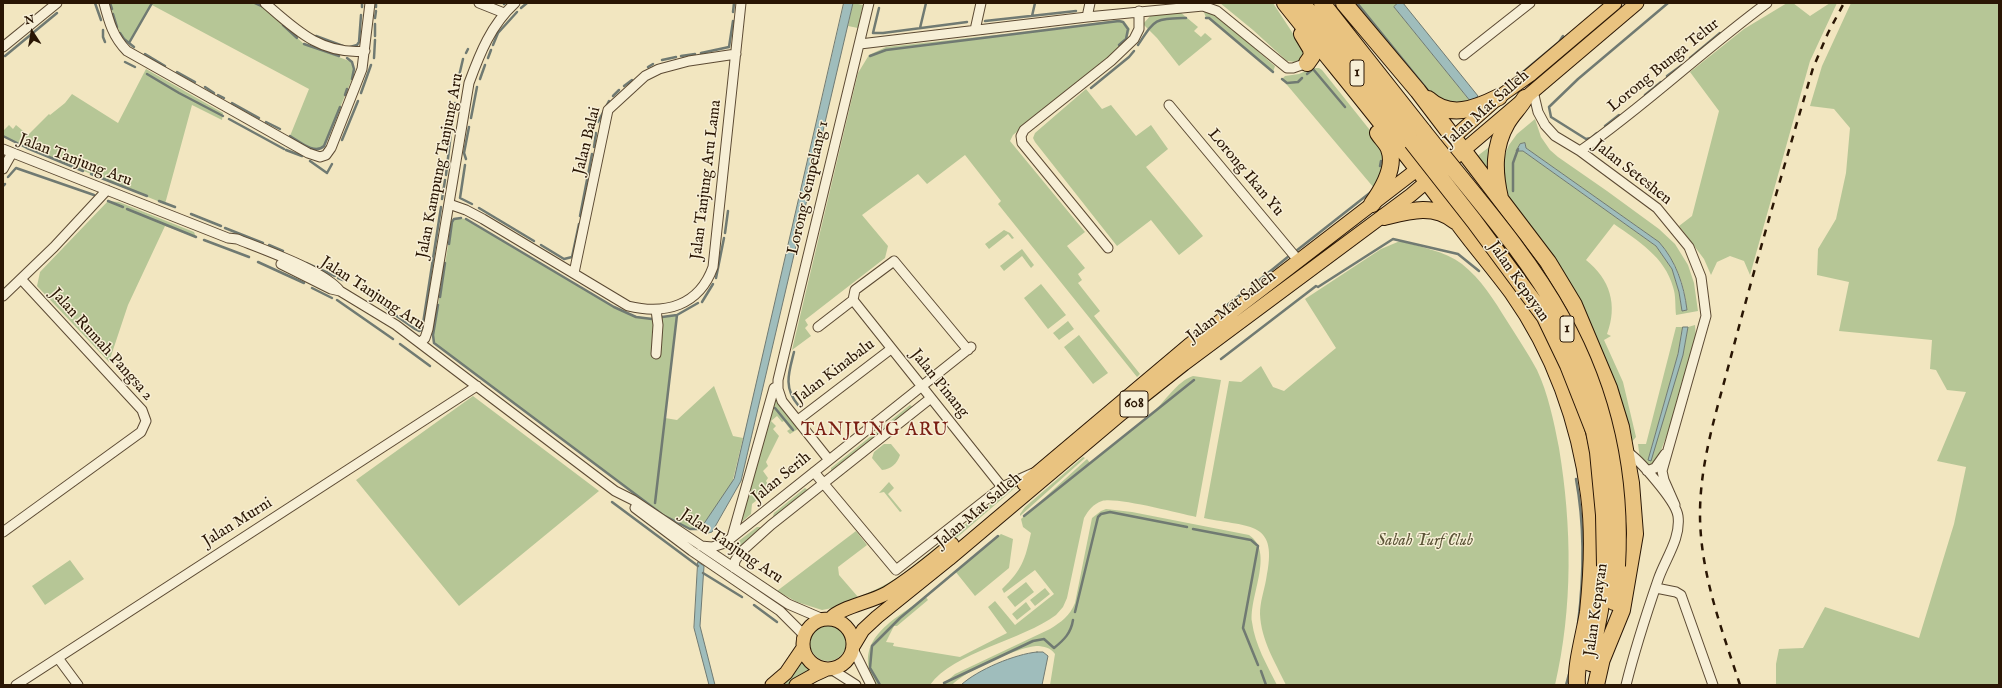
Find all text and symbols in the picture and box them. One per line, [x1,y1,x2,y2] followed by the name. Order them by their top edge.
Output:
[12,12,52,52] north arrow
[23,12,36,28] text: N
[1604,15,1724,117] street label: Lorong Bunga Telur
[1350,60,1364,86] road number: 1
[1440,67,1534,151] street label: Jalan Mat Salleh
[414,72,468,260] street label: Jalan Kampung Tanjung Aru
[688,99,726,261] street label: Jalan Tanjung Aru Lama
[570,105,606,177] street label: Jalan Balai
[784,119,834,257] street label: Lorong Sempelang 1
[1203,125,1287,221] street label: Lorong Ikan Yu
[16,131,134,191] street label: Jalan Tanjung Aru
[1589,136,1675,210] street label: Jalan Seteshen
[1483,238,1553,326] street label: Jalan Kepayan
[316,253,428,335] street label: Jalan Tanjung Aru
[1184,267,1280,347] street label: Jalan Mat Salleh
[45,285,157,405] street label: Jalan Rumah Pangsa 2
[1560,316,1574,342] road number: 1
[791,336,879,408] street label: Jalan Kinabalu
[906,346,972,422] street label: Jalan Pinang
[1120,391,1148,417] road number: 608
[801,420,949,442] district label: TANJUNG ARU
[749,448,815,508] street label: Jalan Serih
[932,469,1026,553] street label: Jalan Mat Salleh
[200,494,276,552] street label: Jalan Murni
[676,506,786,588] street label: Jalan Tanjung Aru
[1377,532,1473,552] park label: Sabah Turf Club
[1581,562,1613,658] street label: Jalan Kepayan

